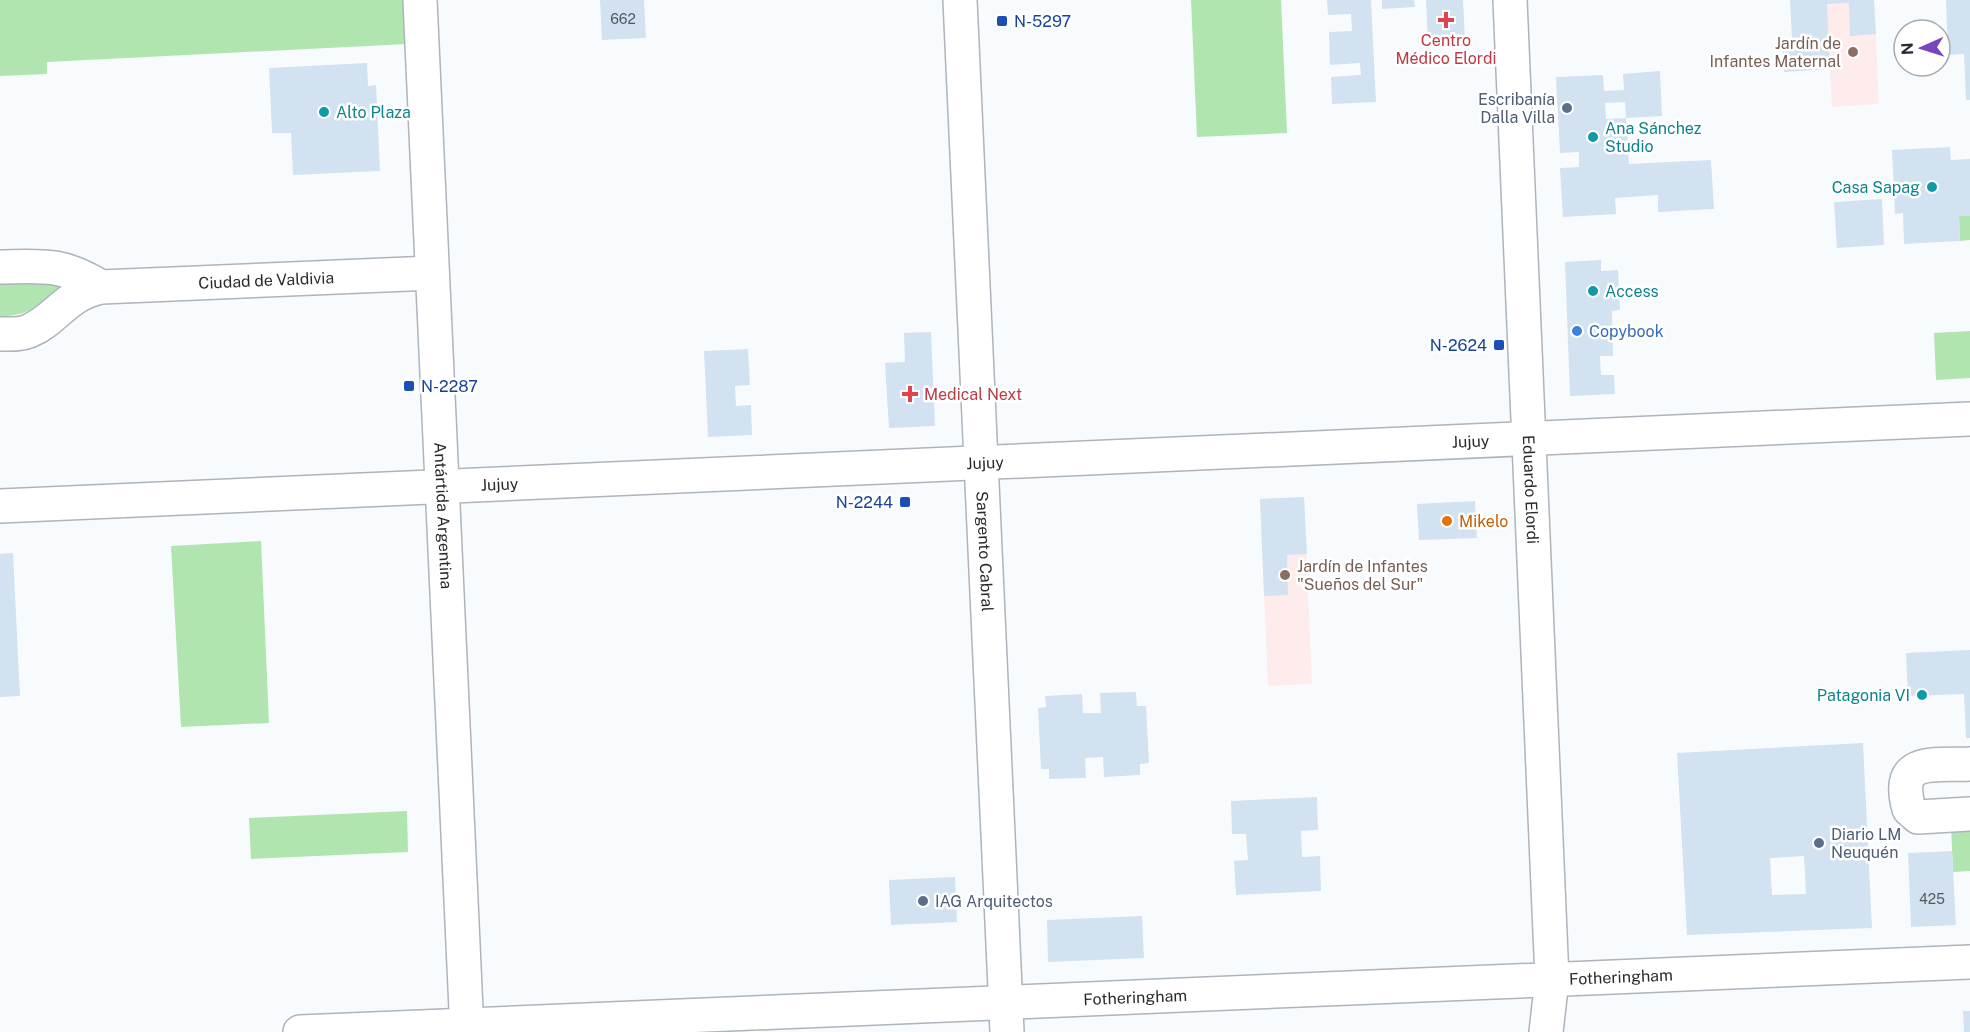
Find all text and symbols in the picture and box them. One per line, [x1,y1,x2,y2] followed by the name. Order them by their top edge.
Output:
[610,11,636,27] house number: 662
[1437,11,1455,29] marker: Centro Médico Elordi
[1014,12,1071,31] place label: N-5297
[995,14,1009,28] marker: N-5297
[1892,18,1952,78] north arrow
[1395,31,1497,68] place label: Centro Médico Elordi
[1710,34,1841,71] place label: Jardín de Infantes Maternal
[1898,42,1917,56] text: N
[1846,45,1860,59] marker: Jardín de Infantes Maternal
[1478,90,1555,127] place label: Escribanía Dalla Villa
[1560,101,1574,115] marker: Escribanía Dalla Villa
[336,103,411,122] place label: Alto Plaza
[317,105,331,119] marker: Alto Plaza
[1605,119,1702,156] place label: Ana Sánchez Studio
[1586,130,1600,144] marker: Ana Sánchez Studio
[1832,178,1920,197] place label: Casa Sapag
[1925,180,1939,194] marker: Casa Sapag
[198,268,335,293] street label: Ciudad de Valdivia
[1605,282,1659,301] place label: Access
[1586,284,1600,298] marker: Access
[1589,322,1664,341] place label: Copybook
[1570,324,1584,338] marker: Copybook
[1430,336,1487,355] place label: N-2624
[1492,338,1506,352] marker: N-2624
[421,377,478,396] place label: N-2287
[402,379,416,393] marker: N-2287
[901,385,919,403] marker: Medical Next
[924,385,1022,404] place label: Medical Next
[1451,431,1490,452] street label: Jujuy
[1519,435,1542,544] street label: Eduardo Elordi
[430,441,456,589] street label: Antártida Argentina
[966,453,1005,473] street label: Jujuy
[480,474,519,495] street label: Jujuy
[972,491,997,612] street label: Sargento Cabral
[836,493,893,512] place label: N-2244
[898,495,912,509] marker: N-2244
[1459,512,1508,531] place label: Mikelo
[1440,514,1454,528] marker: Mikelo
[1297,557,1428,594] place label: Jardín de Infantes "Sueños del Sur"
[1278,568,1292,582] marker: Jardín de Infantes "Sueños del Sur"
[1817,686,1910,705] place label: Patagonia VI
[1915,688,1929,702] marker: Patagonia VI
[1831,825,1901,862] place label: Diario LM Neuquén
[1812,836,1826,850] marker: Diario LM Neuquén
[1919,891,1945,907] house number: 425
[935,892,1053,911] place label: IAG Arquitectos
[916,894,930,908] marker: IAG Arquitectos
[1569,965,1673,989] street label: Fotheringham
[1083,986,1188,1009] street label: Fotheringham

